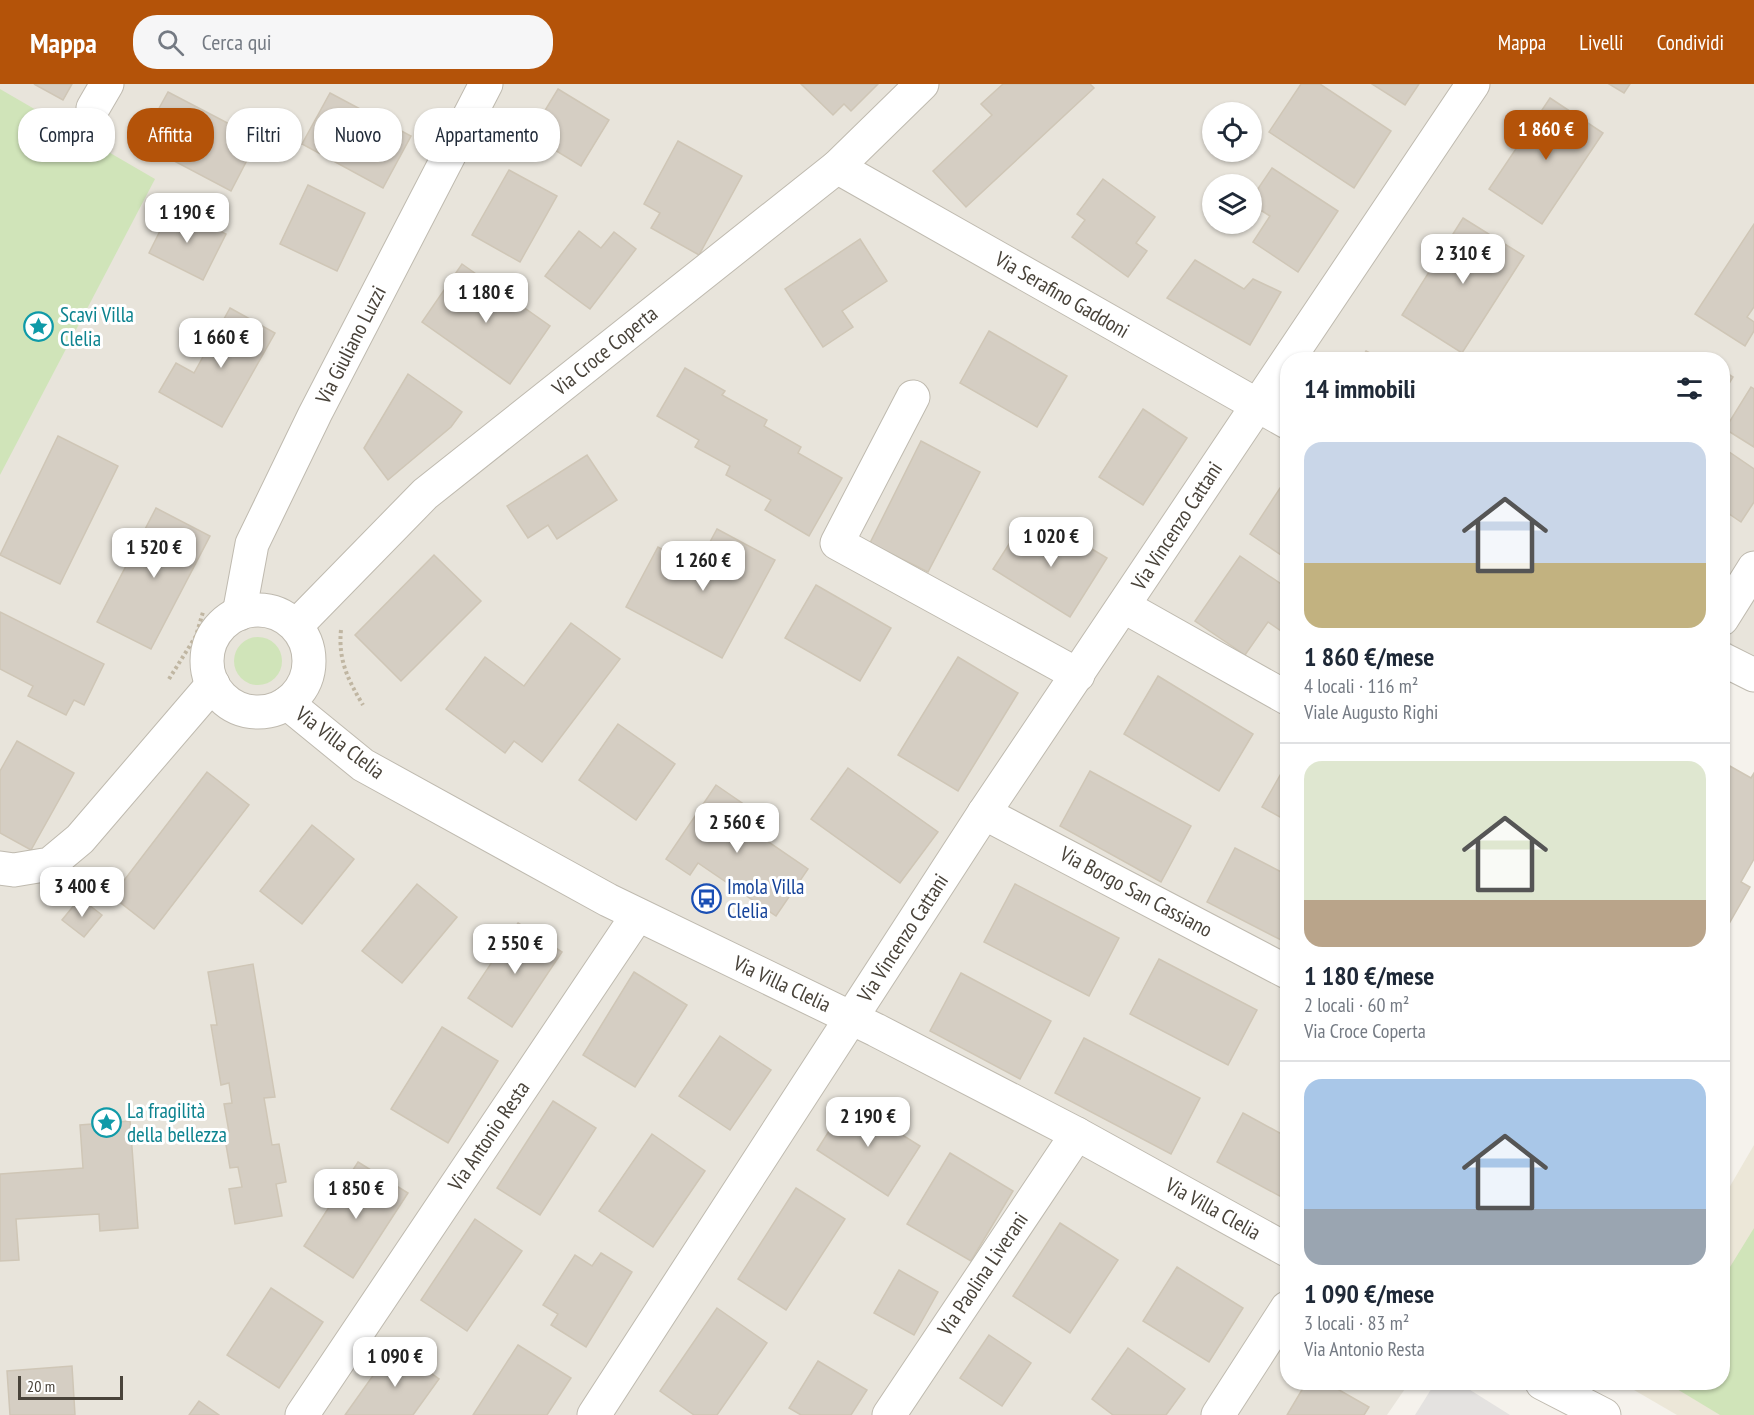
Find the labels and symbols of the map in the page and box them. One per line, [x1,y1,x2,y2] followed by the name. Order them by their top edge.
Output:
[1491,110,1601,161] pin: 1 860 €
[132,193,242,244] pin: 1 190 €
[1408,234,1518,285] pin: 2 310 €
[989,245,1134,344] street label: Via Serafino Gaddoni
[431,273,541,324] pin: 1 180 €
[309,281,392,409] street label: Via Giuliano Luzzi
[546,300,663,402] street label: Via Croce Coperta
[60,301,134,352] place label: Scavi Villa Clelia
[23,311,55,343] place icon: Scavi Villa Clelia
[166,318,276,369] pin: 1 660 €
[1125,457,1228,596] street label: Via Vincenzo Cattani
[996,517,1106,568] pin: 1 020 €
[99,528,209,579] pin: 1 520 €
[648,541,758,592] pin: 1 260 €
[290,700,390,785] street label: Via Villa Clelia
[682,803,792,854] pin: 2 560 €
[1055,840,1217,943] street label: Via Borgo San Cassiano
[27,867,137,918] pin: 3 400 €
[851,869,954,1008] street label: Via Vincenzo Cattani
[727,873,804,924] place label: Imola Villa Clelia
[690,883,722,915] bus stop icon: Imola Villa Clelia
[460,924,570,975] pin: 2 550 €
[728,949,835,1018] street label: Via Villa Clelia
[441,1076,535,1197] street label: Via Antonio Resta
[127,1097,227,1148] place label: La fragilità della bellezza
[813,1097,923,1148] pin: 2 190 €
[90,1107,122,1139] place icon: La fragilità della bellezza
[301,1169,411,1220] pin: 1 850 €
[1160,1171,1266,1246] street label: Via Villa Clelia
[931,1207,1034,1341] street label: Via Paolina Liverani
[340,1337,450,1388] pin: 1 090 €
[18,1373,123,1400] scale bar

